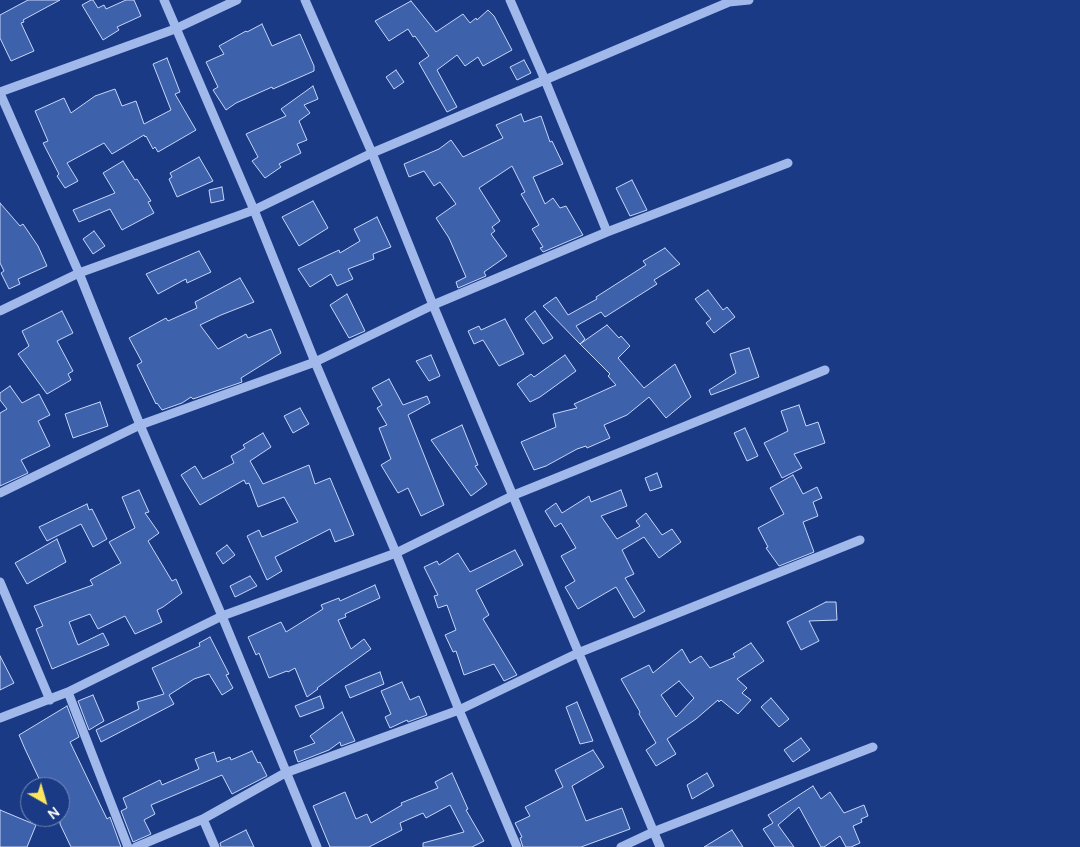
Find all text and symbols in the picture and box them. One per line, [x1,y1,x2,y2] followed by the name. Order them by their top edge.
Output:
[20,777,70,827] north arrow
[44,803,64,824] text: N

